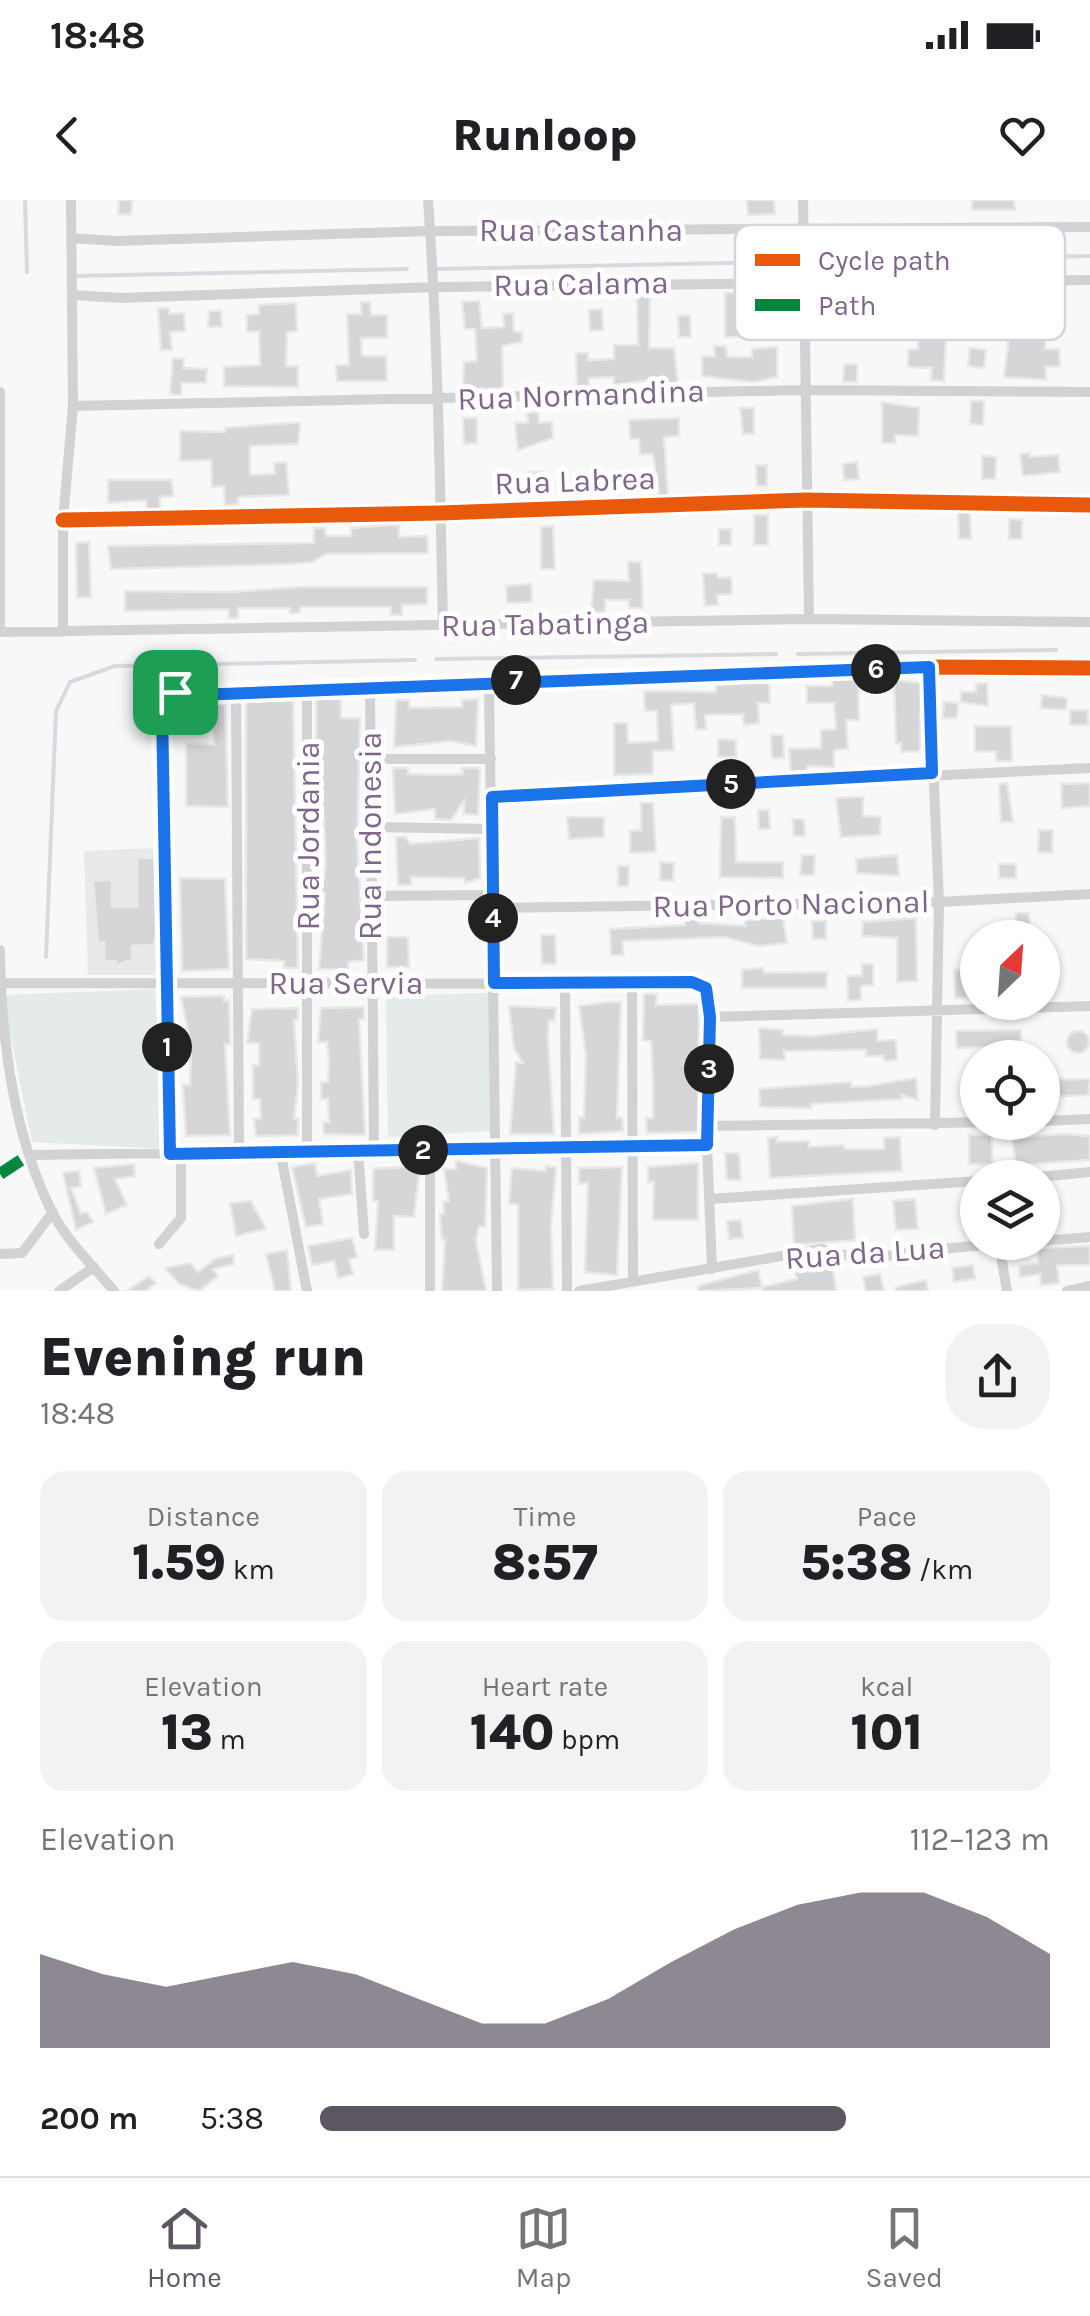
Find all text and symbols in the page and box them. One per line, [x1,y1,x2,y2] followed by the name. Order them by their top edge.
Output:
[50,13,146,58] text: 18:48
[40,108,95,163] icon: back
[995,108,1050,163] icon: heart
[453,109,637,161] text: Runloop
[479,212,683,249] street label: Rua Castanha
[735,225,1065,340] legend
[818,244,951,277] text: Cycle path
[493,264,669,304] street label: Rua Calama
[818,289,876,322] text: Path
[457,372,705,418] street label: Rua Normandina
[494,460,656,502] street label: Rua Labrea
[441,604,649,644] street label: Rua Tabatinga
[851,644,901,694] pin: 6
[133,650,218,735] pin
[868,652,885,685] text: 6
[491,655,541,705] pin: 7
[509,663,523,696] text: 7
[148,665,203,720] icon: arrive
[352,732,389,940] street label: Rua Indonesia
[290,741,327,931] street label: Rua Jordania
[706,759,756,809] pin: 5
[723,767,739,800] text: 5
[652,883,930,925] street label: Rua Porto Nacional
[468,893,518,943] pin: 4
[485,901,501,934] text: 4
[960,920,1060,1020] north arrow
[960,920,1060,1260] map controls
[269,965,423,1002] street label: Rua Servia
[142,1022,192,1072] pin: 1
[162,1030,172,1063] text: 1
[960,1040,1060,1140] button: locate
[684,1044,734,1094] pin: 3
[700,1052,718,1085] text: 3
[398,1125,448,1175] pin: 2
[415,1133,431,1166] text: 2
[960,1160,1060,1260] button: layers
[784,1229,946,1277] street label: Rua da Lua
[945,1324,1050,1429] button: share
[40,1325,366,1389] text: Evening run
[40,1395,115,1432] text: 18:48
[147,1500,260,1533] text: Distance
[514,1500,576,1533] text: Time
[857,1500,917,1533] text: Pace
[132,1533,226,1592] text: 1.59
[492,1533,598,1592] text: 8:57
[800,1533,912,1592] text: 5:38
[226,1553,275,1586] text: km
[912,1553,973,1586] text: /km
[144,1670,263,1703] text: Elevation
[482,1670,608,1703] text: Heart rate
[860,1670,913,1703] text: kcal
[161,1703,213,1762] text: 13
[470,1703,554,1762] text: 140
[851,1703,923,1762] text: 101
[213,1723,246,1756] text: m
[554,1723,620,1756] text: bpm
[40,1821,175,1858] text: Elevation
[910,1821,1050,1858] text: 112–123 m
[40,2100,138,2137] text: 200 m
[200,2100,264,2137] text: 5:38
[147,2201,222,2294] tab: Home
[516,2201,571,2294] tab: Map
[866,2201,943,2294] tab: Saved

